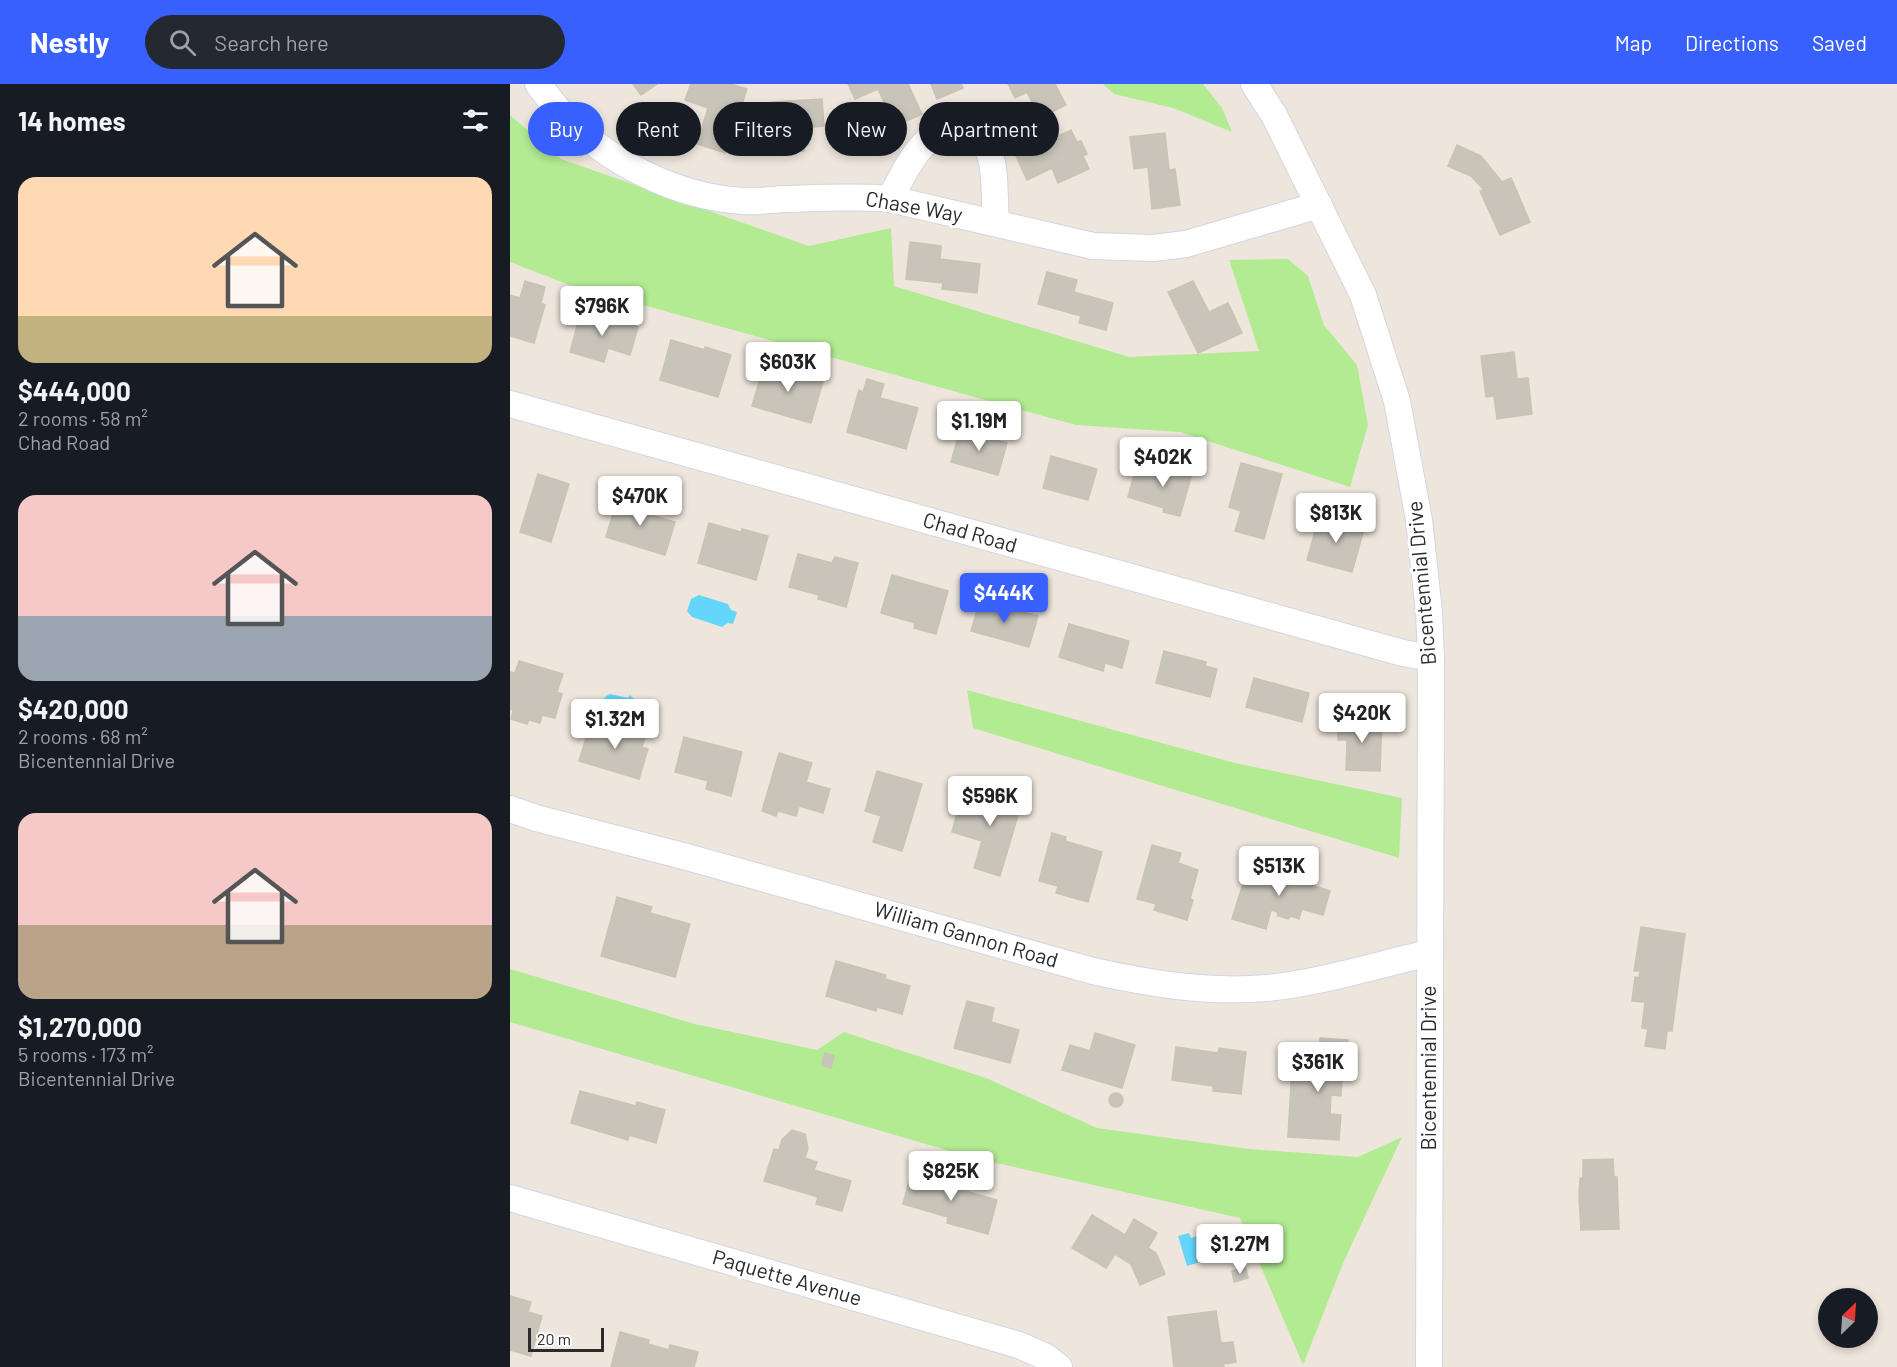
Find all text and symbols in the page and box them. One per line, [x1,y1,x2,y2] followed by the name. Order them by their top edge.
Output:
[145,15,565,69] search box
[30,25,109,59] text: Nestly
[166,26,199,59] icon: search
[214,29,329,55] text: Search here
[1615,30,1652,55] text: Map
[1685,30,1779,55] text: Directions
[1812,30,1867,55] text: Saved
[528,102,604,156] chip: Buy
[616,102,701,156] chip: Rent
[713,102,813,156] chip: Filters
[825,102,907,156] chip: New
[919,102,1059,156] chip: Apartment
[459,104,492,137] icon: filters
[18,105,125,136] text: 14 homes
[864,185,965,226] street label: Chase Way
[201,216,309,324] icon: home
[560,286,644,337] pin: $796K
[574,293,630,317] text: $796K
[746,342,830,393] pin: $603K
[760,349,816,373] text: $603K
[18,375,131,406] text: $444,000
[930,401,1028,452] pin: $1.19M
[18,406,148,430] text: 2 rooms · 58 m²
[951,408,1007,432] text: $1.19M
[18,430,110,454] text: Chad Road
[1121,437,1205,488] pin: $402K
[1134,444,1192,468] text: $402K
[598,476,682,527] pin: $470K
[612,483,668,507] text: $470K
[1294,493,1378,544] pin: $813K
[1310,500,1362,524] text: $813K
[1401,500,1440,666] street label: Bicentennial Drive
[920,506,1020,557] street label: Chad Road
[201,534,309,642] icon: home
[962,573,1046,624] pin: $444K
[974,580,1034,604] text: $444K
[18,693,129,724] text: $420,000
[1320,693,1404,744] pin: $420K
[566,699,664,750] pin: $1.32M
[1333,700,1391,724] text: $420K
[585,706,645,730] text: $1.32M
[18,724,148,748] text: 2 rooms · 68 m²
[18,748,175,772] text: Bicentennial Drive
[948,776,1032,827] pin: $596K
[962,783,1018,807] text: $596K
[1237,846,1321,897] pin: $513K
[201,852,309,960] icon: home
[1253,853,1305,877] text: $513K
[871,895,1061,972] street label: William Gannon Road
[1415,986,1440,1150] street label: Bicentennial Drive
[18,1011,142,1042] text: $1,270,000
[18,1042,153,1066] text: 5 rooms · 173 m²
[1276,1042,1360,1093] pin: $361K
[1292,1049,1344,1073] text: $361K
[18,1066,175,1090] text: Bicentennial Drive
[909,1151,993,1202] pin: $825K
[923,1158,979,1182] text: $825K
[1191,1224,1289,1275] pin: $1.27M
[1210,1231,1270,1255] text: $1.27M
[710,1243,865,1310] street label: Paquette Avenue
[1818,1288,1878,1348] north arrow
[1818,1288,1878,1348] map controls
[528,1325,604,1352] scale bar
[537,1329,571,1348] text: 20 m

